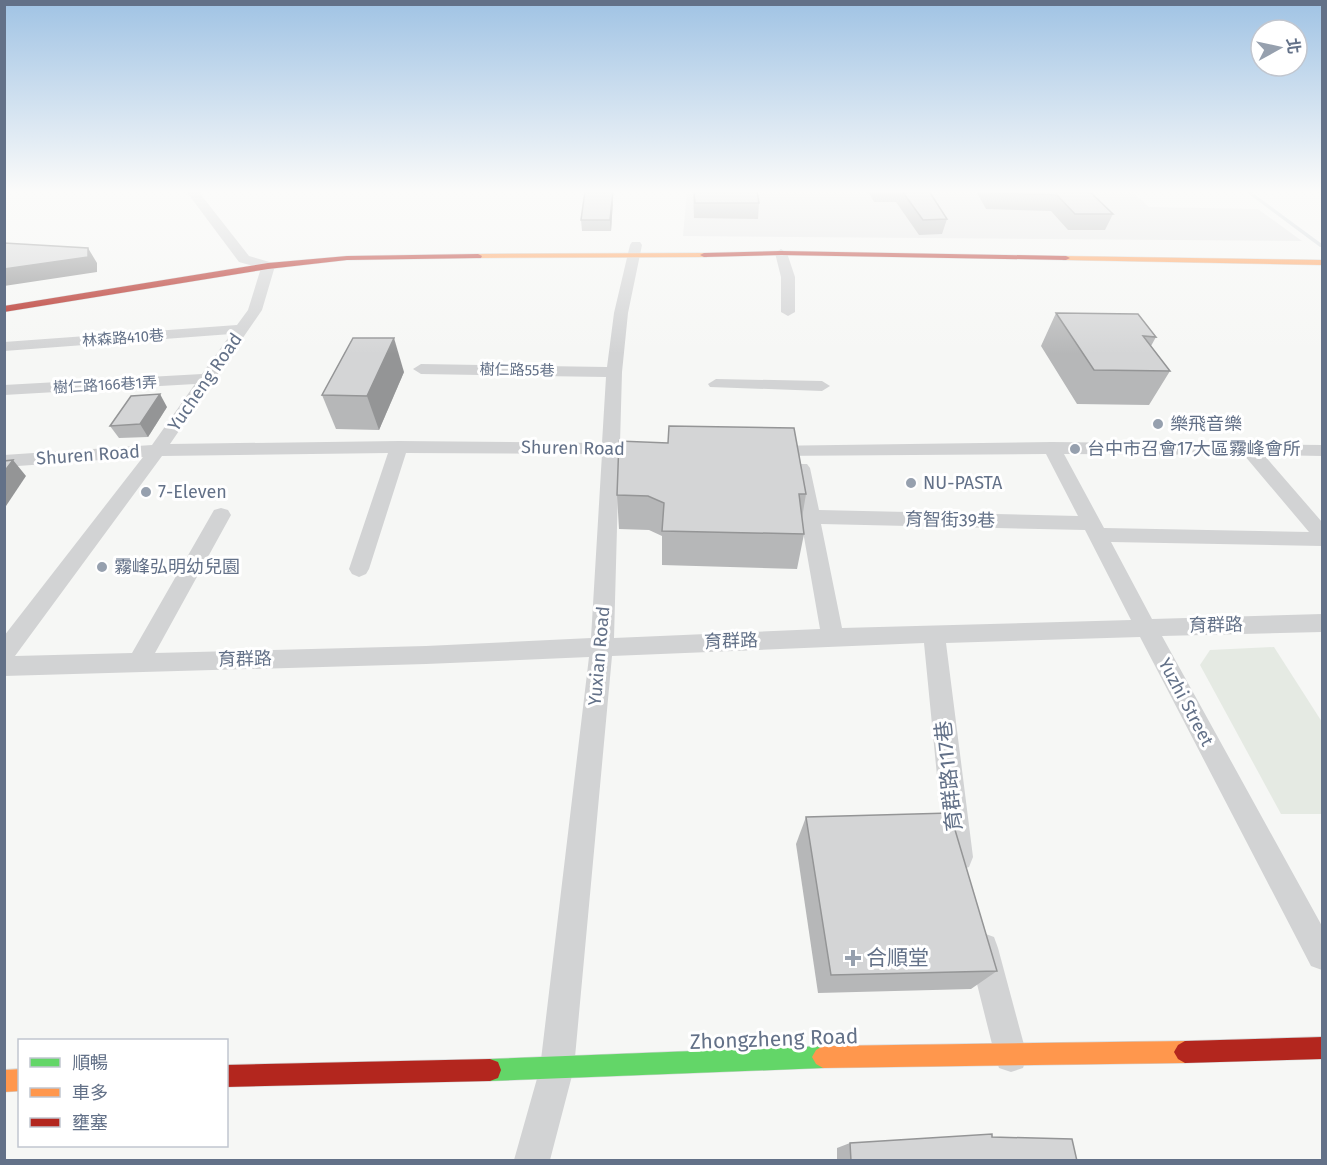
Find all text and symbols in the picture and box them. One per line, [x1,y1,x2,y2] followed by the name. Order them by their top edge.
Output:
[1249,18,1309,78] north arrow
[1283,37,1304,55] text: 北
[81,326,165,350] street label: 林森路410巷
[163,329,247,435] street label: Yucheng Road
[479,360,555,380] street label: 樹仁路55巷
[53,373,157,397] street label: 樹仁路166巷1弄
[1170,413,1242,435] place label: 樂飛音樂
[1151,417,1165,431] marker: 樂飛音樂
[521,436,625,460] street label: Shuren Road
[1087,438,1301,460] place label: 台中市召會17大區霧峰會所
[35,440,141,470] street label: Shuren Road
[1068,442,1082,456] marker: 台中市召會17大區霧峰會所
[923,472,1003,494] place label: NU-PASTA
[904,476,918,490] marker: NU-PASTA
[158,481,227,503] place label: 7-Eleven
[139,485,153,499] marker: 7-Eleven
[905,508,995,532] street label: 育智街39巷
[114,556,240,578] place label: 霧峰弘明幼兒園
[95,560,109,574] marker: 霧峰弘明幼兒園
[584,605,614,707] street label: Yuxian Road
[1189,614,1243,636] street label: 育群路
[704,629,758,653] street label: 育群路
[218,648,272,670] street label: 育群路
[1154,654,1219,750] street label: Yuzhi Street
[930,719,968,833] street label: 育群路117巷
[866,945,929,971] place label: 合順堂
[844,949,862,967] marker: 合順堂
[689,1023,859,1055] street label: Zhongzheng Road
[18,1039,228,1147] legend
[72,1052,108,1074] text: 順暢
[72,1082,108,1104] text: 車多
[72,1112,108,1134] text: 壅塞

